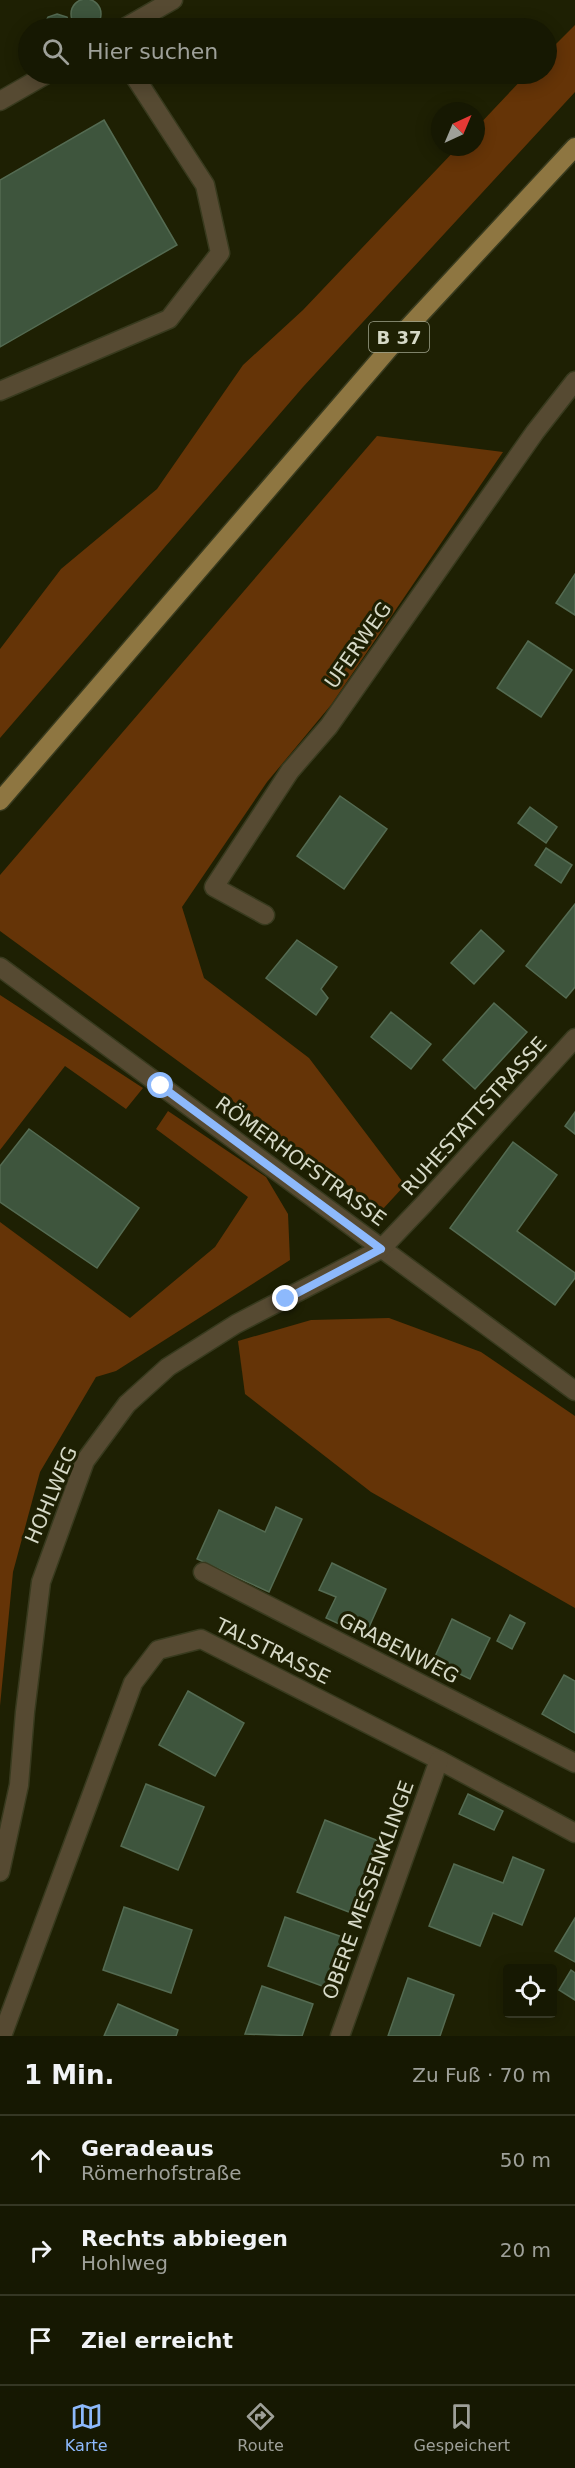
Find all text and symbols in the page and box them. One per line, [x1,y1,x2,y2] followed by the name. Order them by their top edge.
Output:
[18,18,557,84] search box
[39,35,72,68] icon: search
[87,39,218,64] text: Hier suchen
[431,102,485,156] north arrow
[369,322,429,352] road number: B 37
[320,597,396,693] street label: UFERWEG
[396,1032,552,1200] street label: RUHESTATTSTRASSE
[147,1072,173,1098] route start
[211,1091,391,1231] street label: RÖMERHOFSTRASSE
[272,1285,298,1311] route end
[20,1443,82,1547] street label: HOHLWEG
[335,1607,463,1689] street label: GRABENWEG
[211,1612,335,1689] street label: TALSTRASSE
[317,1777,419,2003] street label: OBERE MESSENKLINGE
[503,1964,557,2018] map controls
[503,1964,557,2018] button: locate
[24,2060,114,2090] text: 1 Min.
[412,2063,551,2087] text: Zu Fuß · 70 m
[81,2136,214,2161] text: Geradeaus
[24,2144,57,2177] icon: ahead
[500,2148,551,2172] text: 50 m
[81,2161,242,2185] text: Römerhofstraße
[81,2226,288,2251] text: Rechts abbiegen
[24,2234,57,2267] icon: right
[500,2238,551,2262] text: 20 m
[81,2251,168,2275] text: Hohlweg
[24,2324,57,2357] icon: arrive
[81,2328,233,2353] text: Ziel erreicht
[65,2400,108,2455] tab: Karte
[237,2400,284,2455] tab: Route
[413,2400,510,2455] tab: Gespeichert

